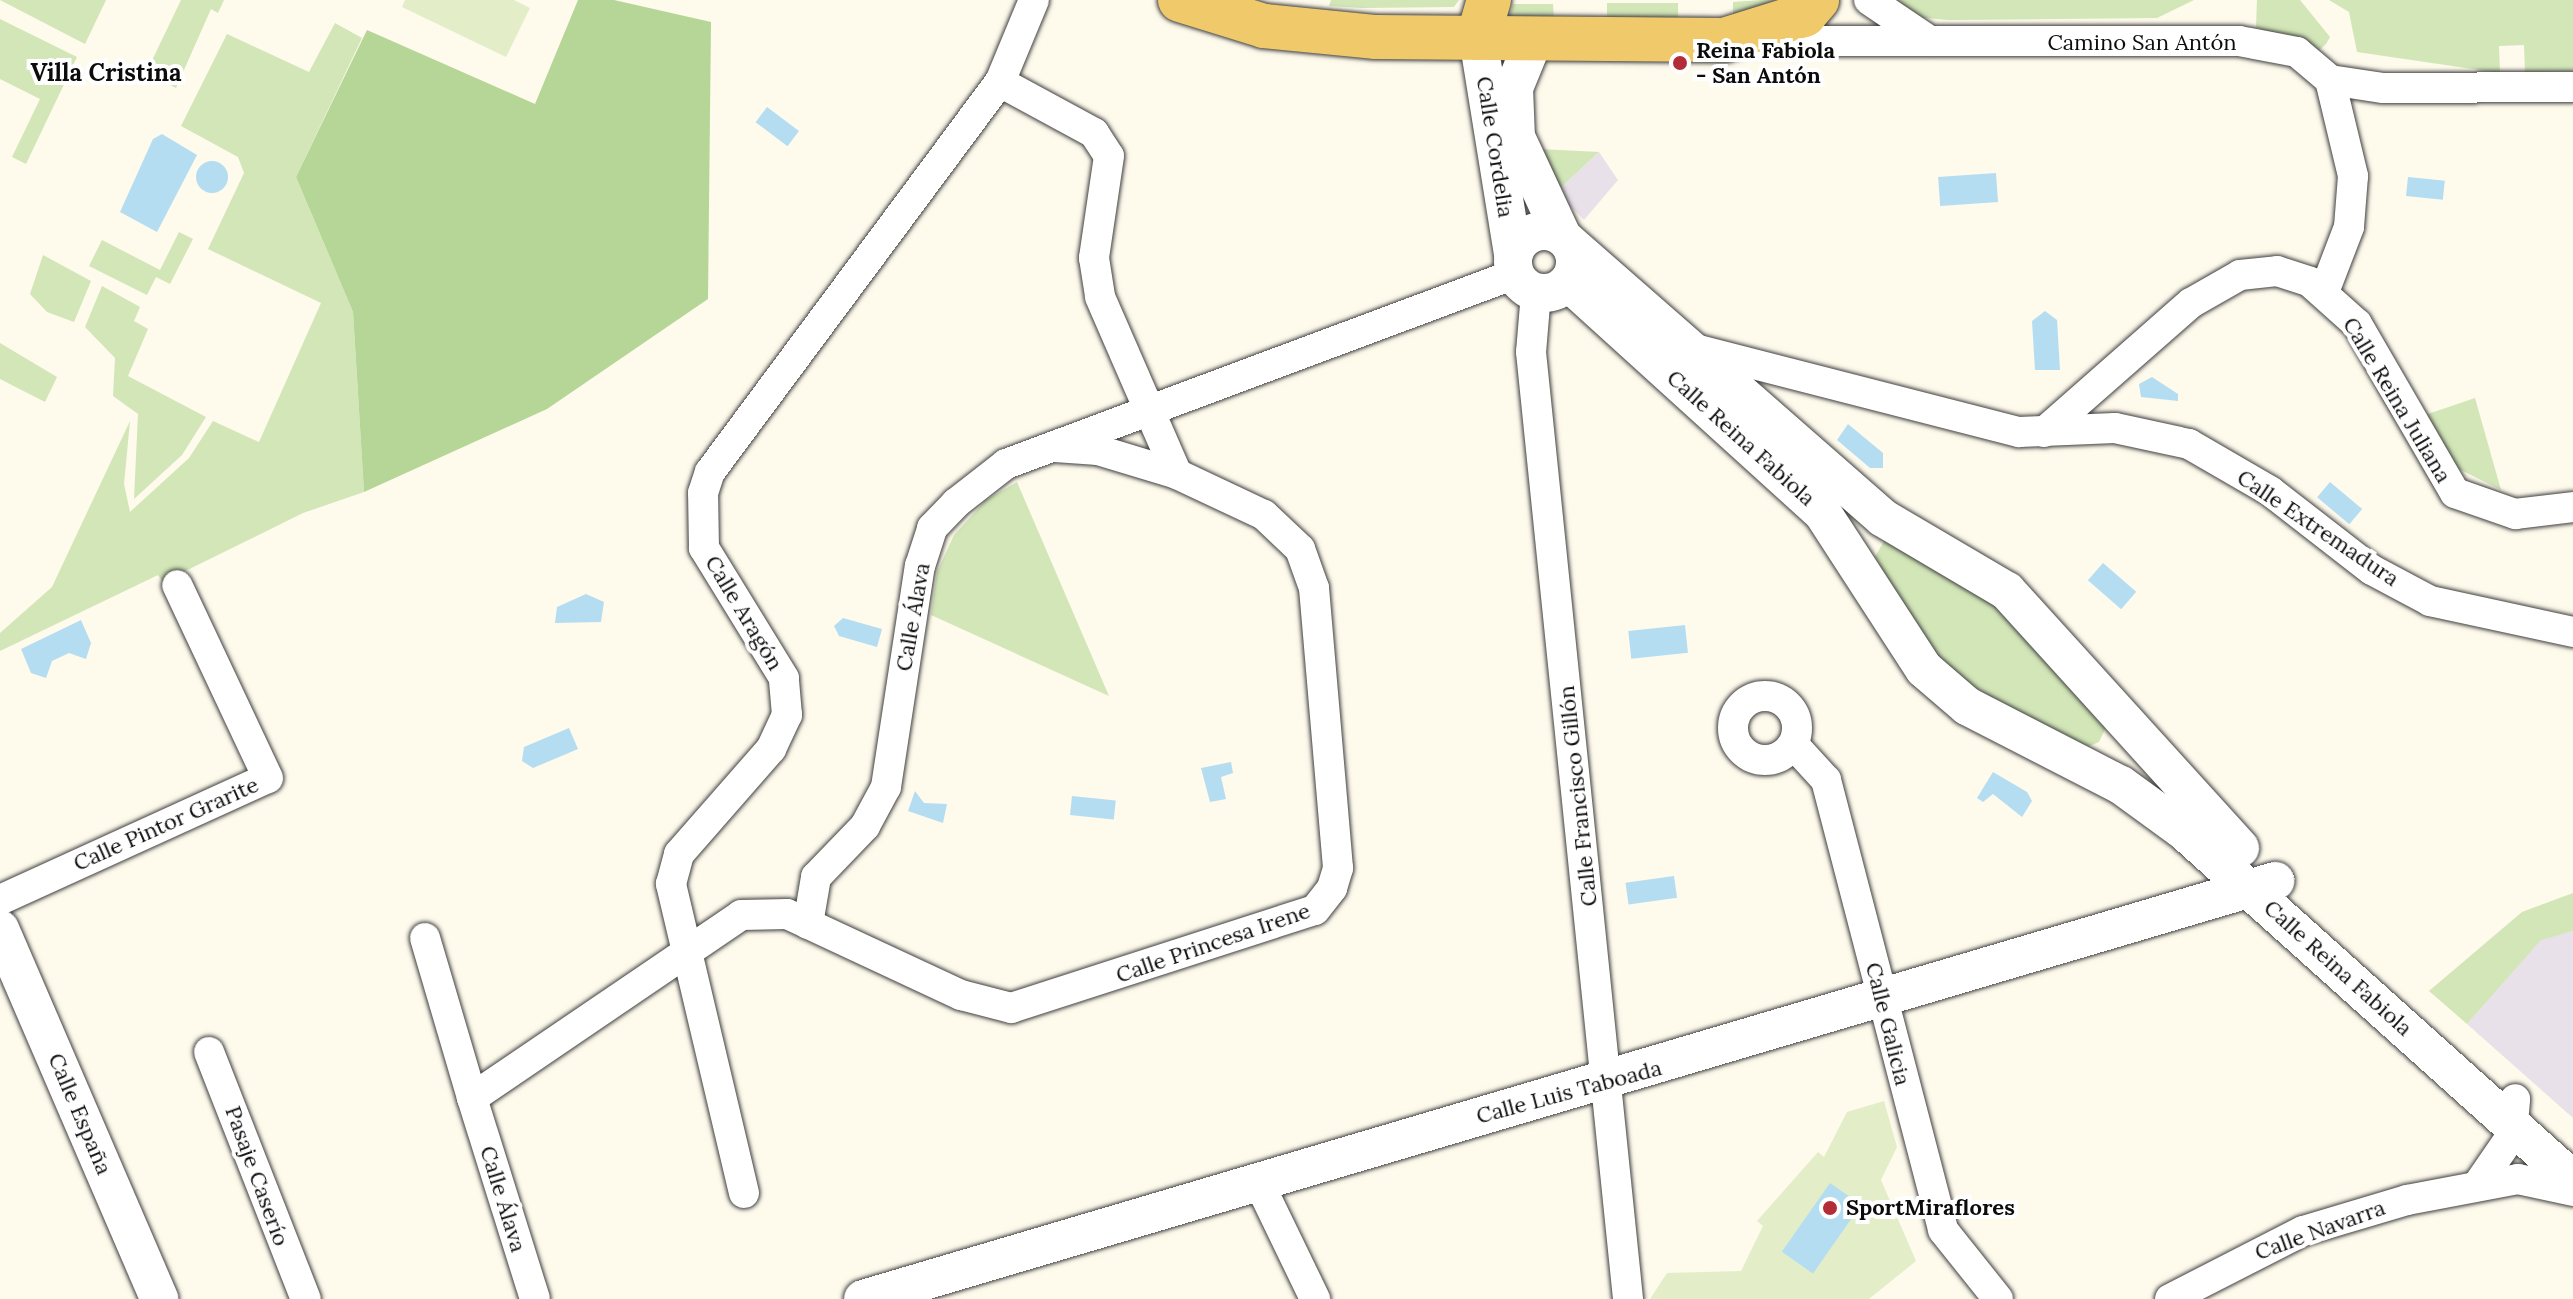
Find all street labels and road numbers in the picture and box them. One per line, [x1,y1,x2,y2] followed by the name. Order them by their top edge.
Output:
[2047,30,2237,56] street label: Camino San Antón
[1471,75,1519,219] street label: Calle Cordelia
[2337,313,2457,487] street label: Calle Reina Juliana
[1661,364,1821,512] street label: Calle Reina Fabiola
[2232,464,2404,592] street label: Calle Extremadura
[699,551,789,675] street label: Calle Aragón
[890,561,936,673] street label: Calle Álava
[1553,684,1603,908] street label: Calle Francisco Gillón
[69,771,263,877] street label: Calle Pintor Grarite
[2258,894,2418,1042] street label: Calle Reina Fabiola
[1113,897,1313,989] street label: Calle Princesa Irene
[1860,960,1916,1088] street label: Calle Galicia
[43,1049,117,1179] street label: Calle España
[1473,1055,1665,1129] street label: Calle Luis Taboada
[219,1102,295,1250] street label: Pasaje Caserío
[474,1143,532,1255] street label: Calle Álava
[2251,1194,2389,1266] street label: Calle Navarra

